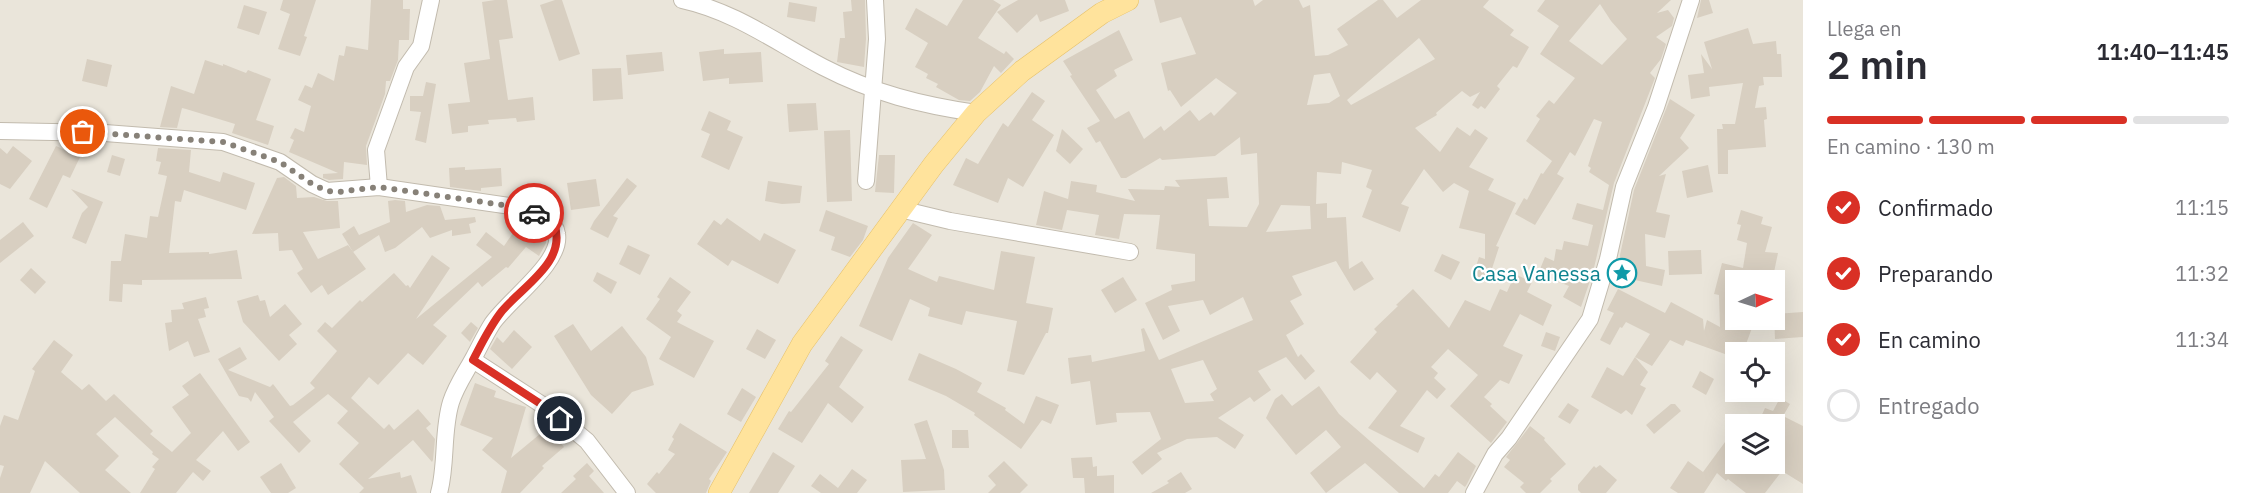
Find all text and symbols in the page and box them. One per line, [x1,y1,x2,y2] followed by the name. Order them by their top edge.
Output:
[1827,15,1902,42] text: Llega en
[2096,37,2229,66] text: 11:40–11:45
[1827,39,1928,90] text: 2 min
[57,106,108,157] pin
[66,115,99,148] icon: bag
[1827,133,1995,160] text: En camino · 130 m
[504,183,564,243] courier
[1827,191,1860,224] icon: check
[1878,193,1993,222] text: Confirmado
[2175,194,2229,221] text: 11:15
[518,197,551,230] icon: car
[1606,257,1638,289] place icon: Casa Vanessa
[1827,257,1860,290] icon: check
[1472,259,1601,287] place label: Casa Vanessa
[1878,259,1993,288] text: Preparando
[2175,260,2229,287] text: 11:32
[1725,270,1785,330] north arrow
[1725,270,1785,474] map controls
[1827,323,1860,356] icon: check
[1878,325,1981,354] text: En camino
[2175,326,2229,353] text: 11:34
[1725,342,1785,402] button: locate
[1878,391,1979,420] text: Entregado
[534,393,585,444] pin
[543,402,576,435] icon: home
[1725,414,1785,474] button: layers

